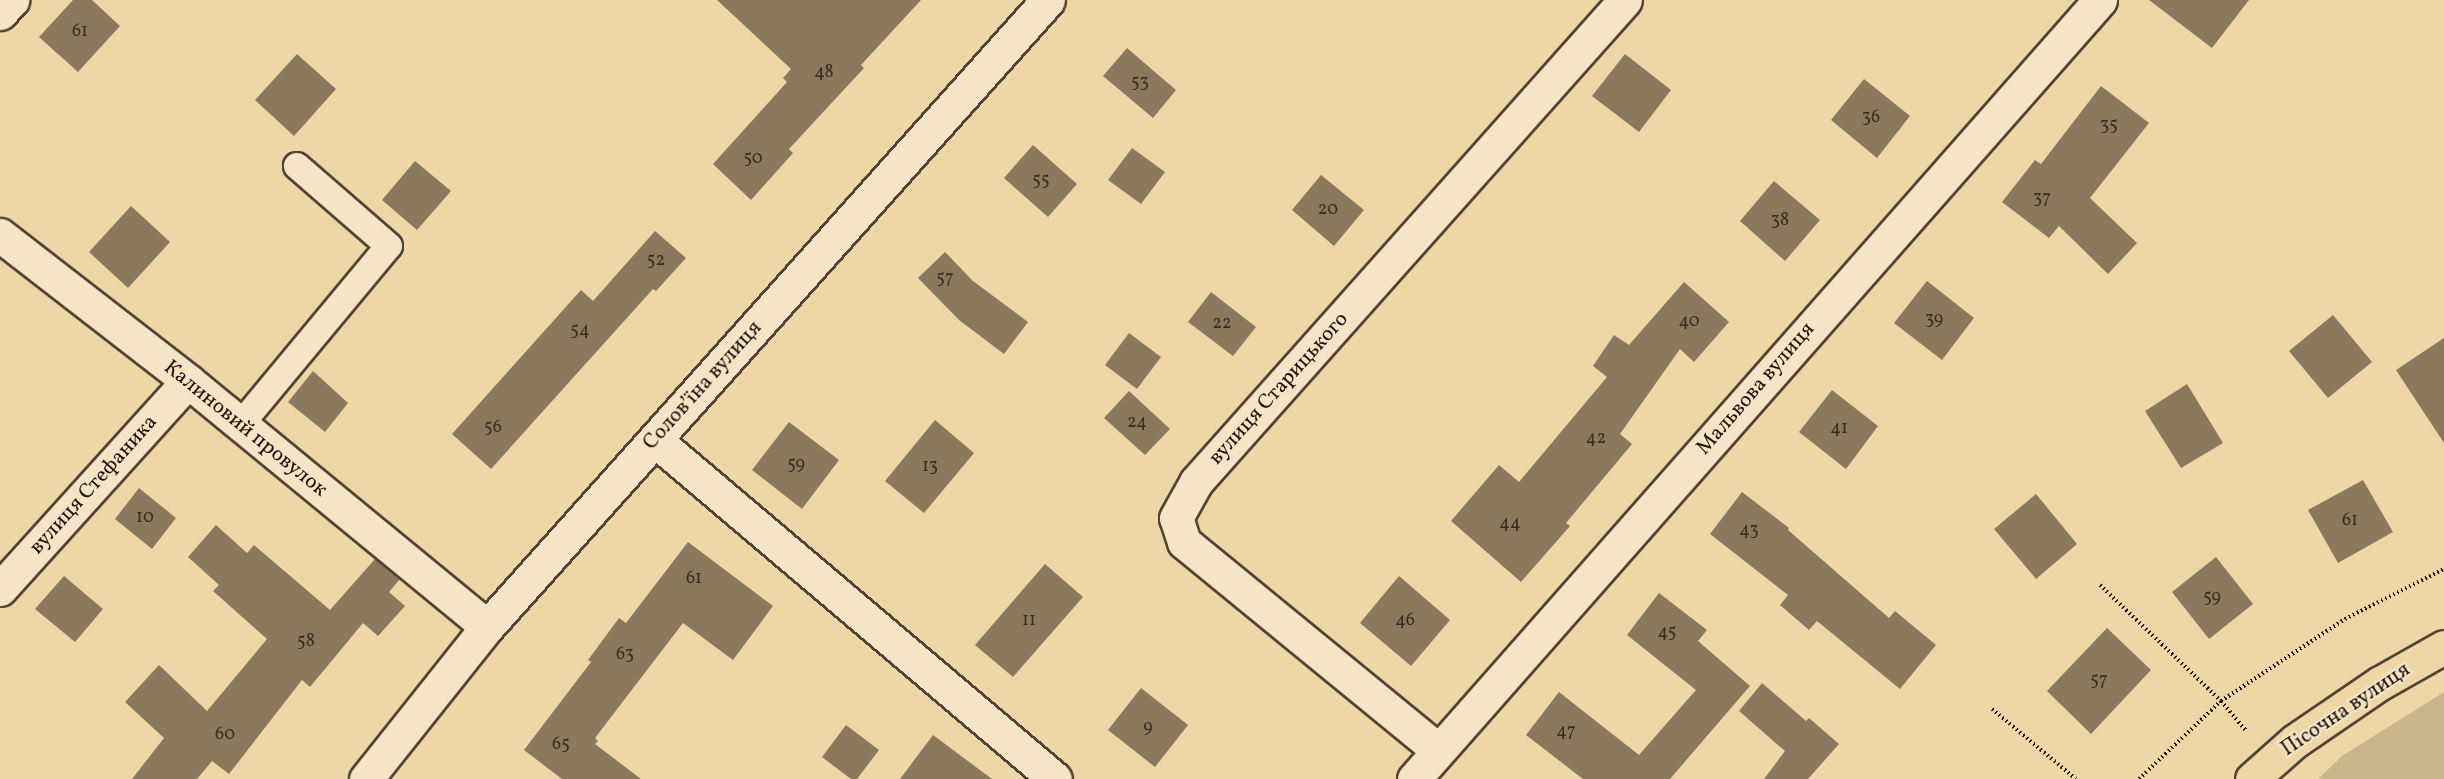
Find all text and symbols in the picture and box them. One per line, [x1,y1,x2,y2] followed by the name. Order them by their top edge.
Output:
[72,21,88,43] house number: 61
[814,62,834,84] house number: 48
[1131,72,1149,94] house number: 53
[1862,107,1880,129] house number: 36
[2100,115,2118,137] house number: 35
[743,148,763,170] house number: 50
[1032,170,1050,192] house number: 55
[2033,188,2051,210] house number: 37
[1318,199,1338,221] house number: 20
[1771,210,1789,232] house number: 38
[647,250,665,272] house number: 52
[936,268,954,290] house number: 57
[1204,308,1354,470] street label: вулиця Старицького
[1925,309,1943,331] house number: 39
[1678,311,1700,333] house number: 40
[1212,313,1232,335] house number: 22
[638,316,768,456] street label: Соловʼїна вулиця
[1692,318,1820,460] street label: Мальвова вулиця
[570,320,590,342] house number: 54
[158,355,332,503] street label: Калиновий провулок
[25,410,163,560] street label: вулиця Стефаника
[1127,412,1147,434] house number: 24
[484,417,502,439] house number: 56
[1830,418,1848,440] house number: 41
[1586,428,1606,450] house number: 42
[787,454,805,476] house number: 59
[922,456,938,478] house number: 13
[136,507,154,529] house number: 10
[2342,510,2358,532] house number: 61
[1499,513,1521,535] house number: 44
[1739,520,1759,542] house number: 43
[686,568,702,590] house number: 61
[2203,587,2221,609] house number: 59
[1022,610,1036,632] house number: 11
[1395,610,1415,632] house number: 46
[1658,622,1676,644] house number: 45
[297,631,315,653] house number: 58
[616,644,634,666] house number: 63
[2277,658,2415,762] street label: Пісочна вулиця
[2090,670,2108,692] house number: 57
[1143,717,1153,739] house number: 9
[1556,721,1576,743] house number: 47
[215,724,235,746] house number: 60
[552,734,570,756] house number: 65

